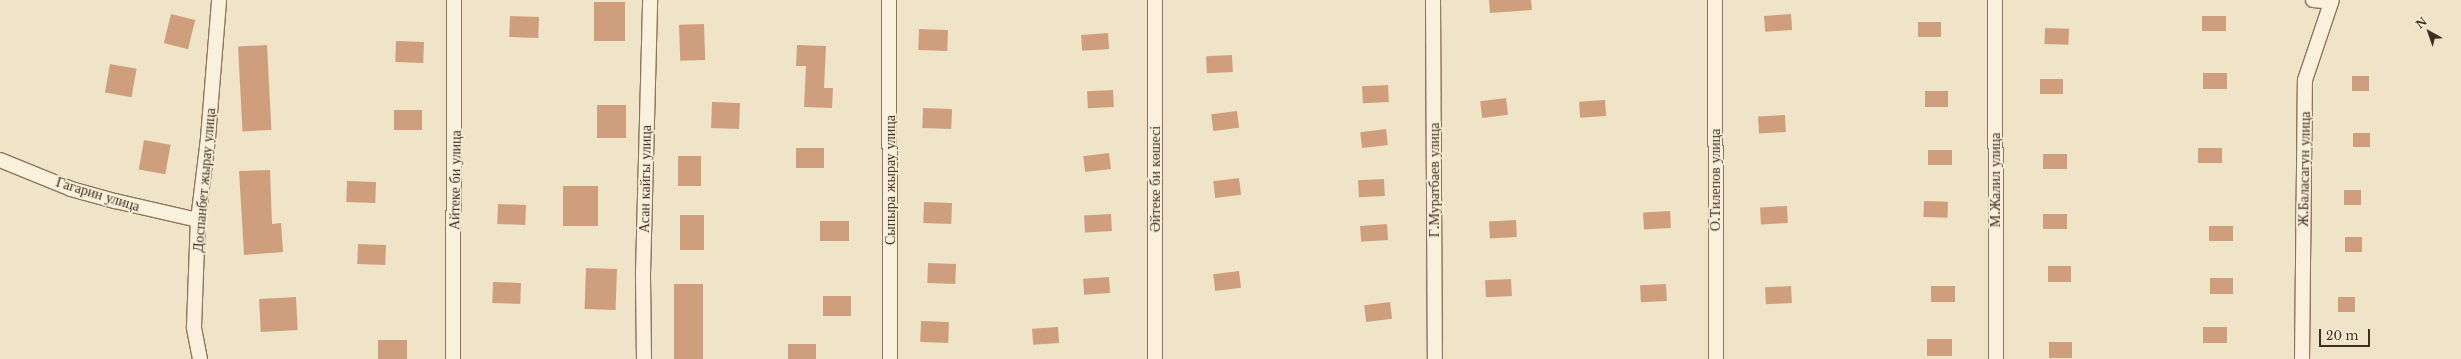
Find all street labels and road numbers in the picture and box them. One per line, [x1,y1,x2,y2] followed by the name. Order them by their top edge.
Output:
[189,107,219,253] street label: Доспанбет жырау улица
[2295,111,2313,227] street label: Ж.Баласагун улица
[882,115,898,245] street label: Сыпыра жырау улица
[1426,123,1442,237] street label: Г.Муратбаев улица
[636,125,654,233] street label: Асан кайгы улица
[1147,126,1163,232] street label: Әйтеке би көшесі
[1707,129,1723,231] street label: О.Тилепов улица
[446,130,464,230] street label: Айтеке би улица
[1987,133,2003,227] street label: М.Жалил улица
[54,173,142,215] street label: Гагарин улица

